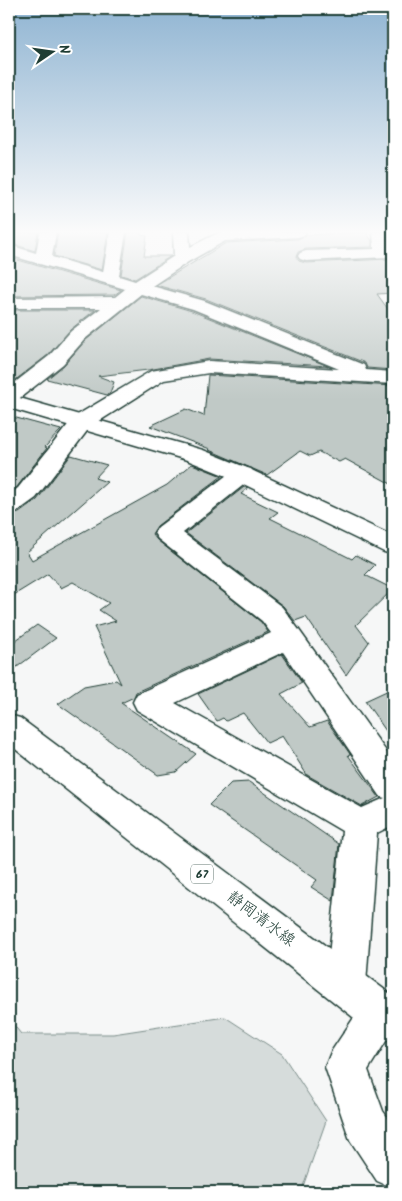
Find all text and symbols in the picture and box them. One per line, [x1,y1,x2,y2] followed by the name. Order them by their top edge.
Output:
[28,28,78,78] north arrow
[52,43,75,56] text: N
[191,864,213,884] road number: 67
[222,885,300,953] street label: 静岡清水線

